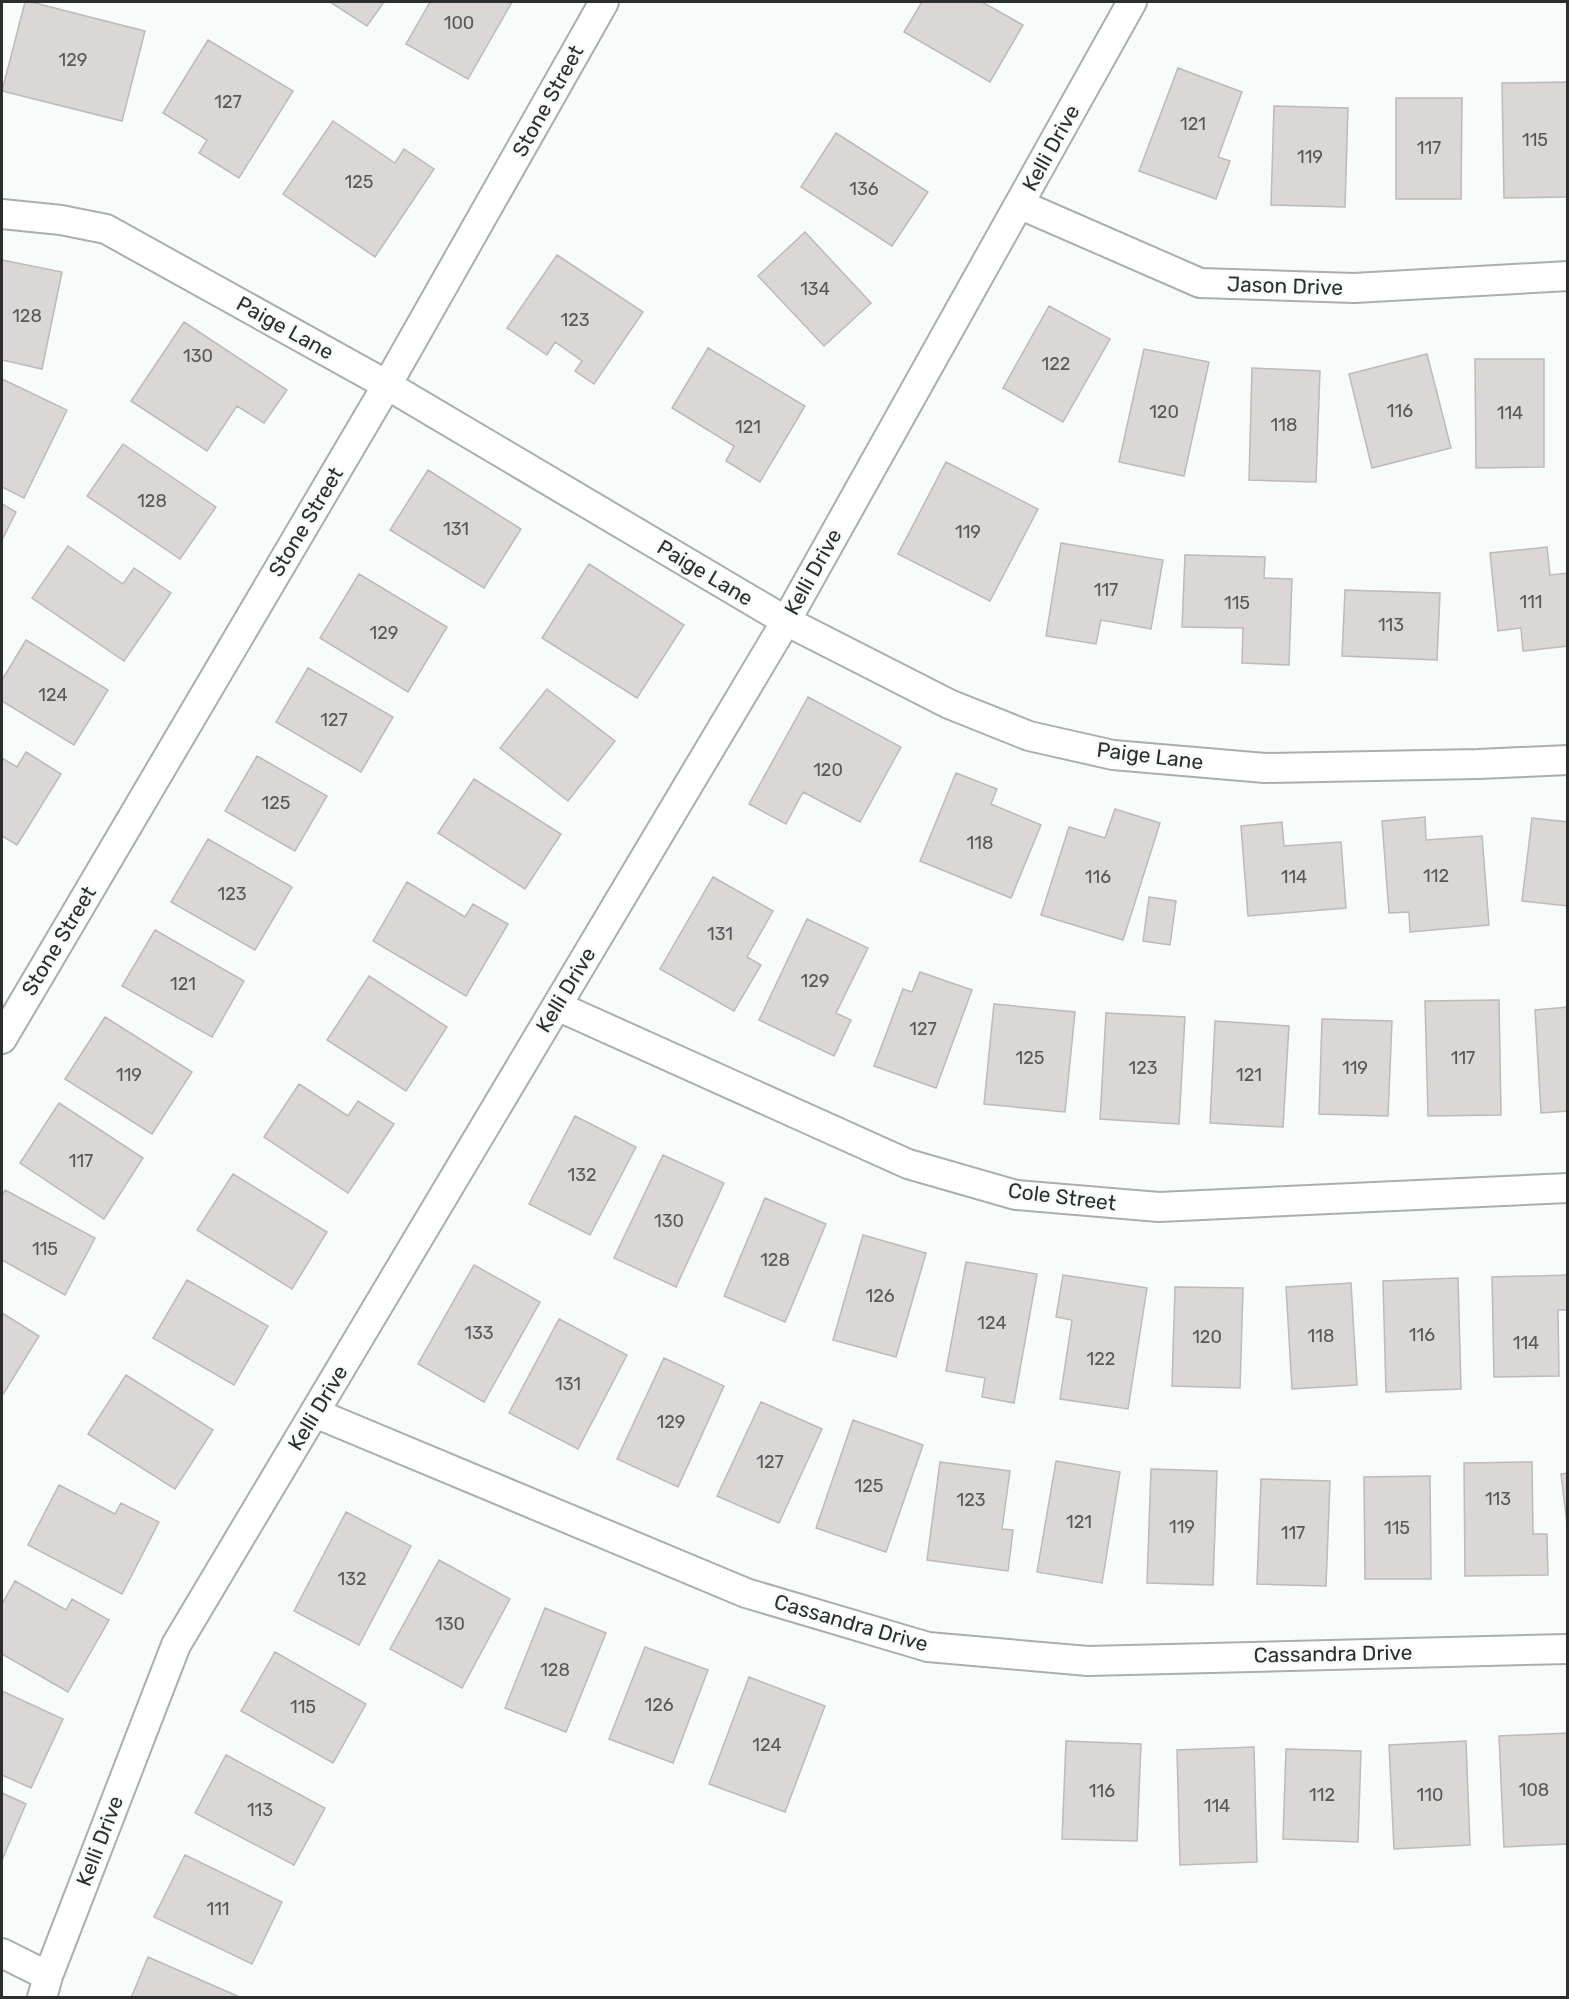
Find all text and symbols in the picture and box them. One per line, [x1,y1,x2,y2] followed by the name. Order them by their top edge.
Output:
[444,12,474,34] house number: 100
[507,41,588,161] street label: Stone Street
[59,49,87,71] house number: 129
[214,91,242,113] house number: 127
[1017,100,1084,195] street label: Kelli Drive
[1180,113,1206,135] house number: 121
[1522,129,1548,151] house number: 115
[1417,137,1441,159] house number: 117
[1297,146,1323,168] house number: 119
[345,171,373,193] house number: 125
[849,178,879,200] house number: 136
[1227,271,1343,300] street label: Jason Drive
[800,278,830,300] house number: 134
[232,291,338,365] street label: Paige Lane
[12,305,42,327] house number: 128
[560,309,590,331] house number: 123
[183,345,213,367] house number: 130
[1042,353,1070,375] house number: 122
[1387,400,1413,422] house number: 116
[1149,401,1179,423] house number: 120
[1497,402,1523,424] house number: 114
[1271,414,1297,436] house number: 118
[735,416,761,438] house number: 121
[263,462,348,581] street label: Stone Street
[137,490,167,512] house number: 128
[443,518,469,540] house number: 131
[955,521,981,543] house number: 119
[779,524,846,619] street label: Kelli Drive
[653,534,758,611] street label: Paige Lane
[1094,579,1118,601] house number: 117
[1519,591,1543,613] house number: 111
[1224,592,1250,614] house number: 115
[1378,614,1404,636] house number: 113
[370,622,398,644] house number: 129
[38,684,68,706] house number: 124
[320,709,348,731] house number: 127
[1095,737,1205,774] street label: Paige Lane
[813,759,843,781] house number: 120
[262,792,290,814] house number: 125
[967,832,993,854] house number: 118
[1423,865,1449,887] house number: 112
[1085,866,1111,888] house number: 116
[1281,866,1307,888] house number: 114
[16,881,101,1000] street label: Stone Street
[217,883,247,905] house number: 123
[707,923,733,945] house number: 131
[530,943,601,1037] street label: Kelli Drive
[801,970,829,992] house number: 129
[170,973,196,995] house number: 121
[909,1018,937,1040] house number: 127
[1016,1047,1044,1069] house number: 125
[1451,1047,1475,1069] house number: 117
[1128,1057,1158,1079] house number: 123
[1342,1057,1368,1079] house number: 119
[116,1064,142,1086] house number: 119
[1236,1064,1262,1086] house number: 121
[69,1150,93,1172] house number: 117
[567,1164,597,1186] house number: 132
[1007,1177,1118,1216] street label: Cole Street
[654,1210,684,1232] house number: 130
[32,1238,58,1260] house number: 115
[760,1249,790,1271] house number: 128
[865,1285,895,1307] house number: 126
[977,1312,1007,1334] house number: 124
[464,1322,494,1344] house number: 133
[1409,1324,1435,1346] house number: 116
[1308,1325,1334,1347] house number: 118
[1192,1326,1222,1348] house number: 120
[1513,1332,1539,1354] house number: 114
[1087,1348,1115,1370] house number: 122
[282,1361,353,1455] street label: Kelli Drive
[555,1373,581,1395] house number: 131
[657,1411,685,1433] house number: 129
[756,1451,784,1473] house number: 127
[855,1475,883,1497] house number: 125
[1485,1488,1511,1510] house number: 113
[956,1489,986,1511] house number: 123
[1066,1511,1092,1533] house number: 121
[1169,1516,1195,1538] house number: 119
[1384,1517,1410,1539] house number: 115
[1281,1522,1305,1544] house number: 117
[337,1568,367,1590] house number: 132
[771,1589,931,1656] street label: Cassandra Drive
[435,1613,465,1635] house number: 130
[1253,1640,1413,1667] street label: Cassandra Drive
[540,1659,570,1681] house number: 128
[644,1694,674,1716] house number: 126
[290,1696,316,1718] house number: 115
[752,1734,782,1756] house number: 124
[1519,1779,1549,1801] house number: 108
[1089,1780,1115,1802] house number: 116
[1309,1784,1335,1806] house number: 112
[1417,1784,1443,1806] house number: 110
[71,1792,128,1890] street label: Kelli Drive
[1204,1795,1230,1817] house number: 114
[247,1799,273,1821] house number: 113
[206,1898,230,1920] house number: 111

